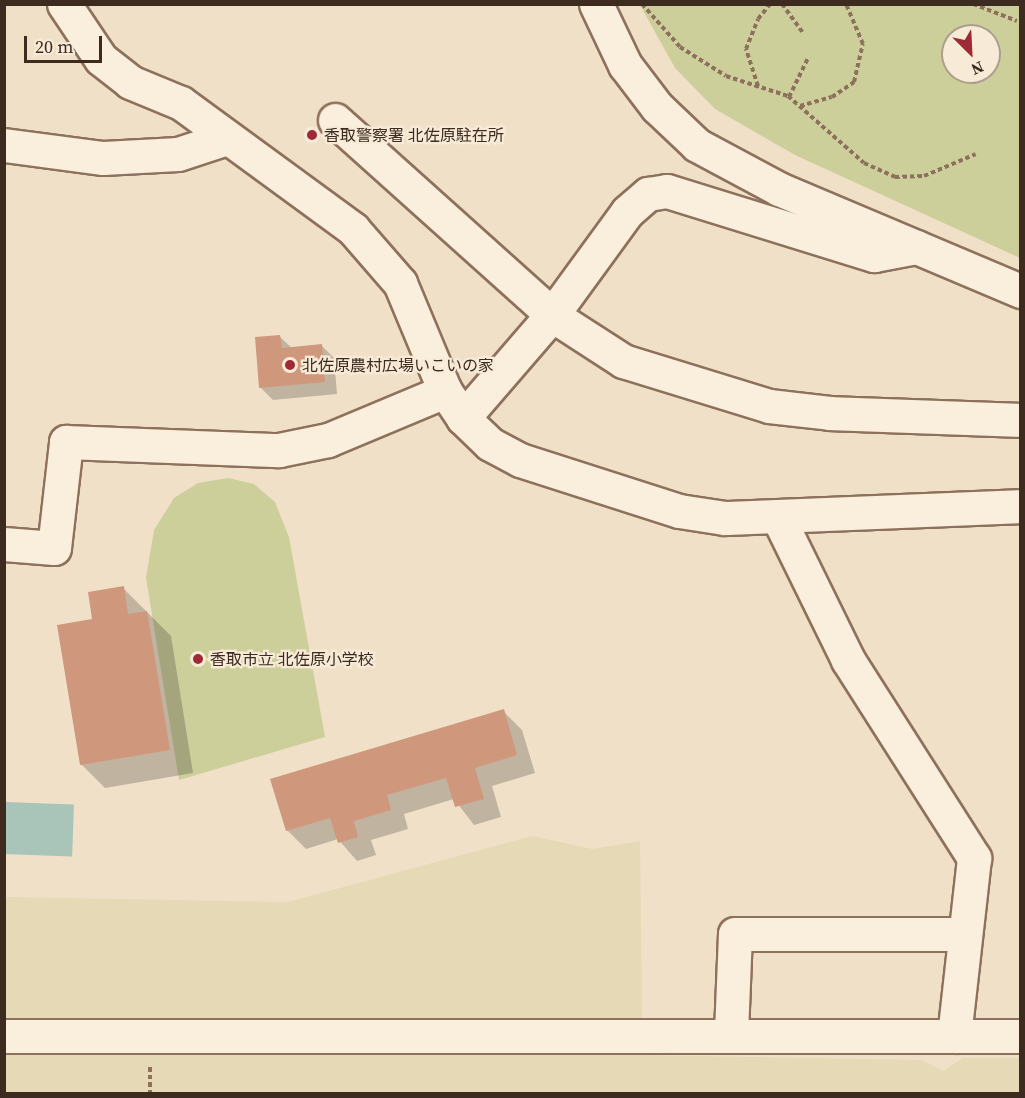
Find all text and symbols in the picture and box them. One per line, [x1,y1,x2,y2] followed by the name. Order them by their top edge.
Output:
[27,24,105,62] scale bar
[941,24,1001,84] north arrow
[35,34,73,59] text: 20 m
[968,56,987,81] text: N
[324,125,504,145] place label: 香取警察署 北佐原駐在所
[305,128,319,142] marker: 香取警察署 北佐原駐在所
[302,355,494,375] place label: 北佐原農村広場いこいの家
[283,358,297,372] marker: 北佐原農村広場いこいの家
[210,649,374,669] place label: 香取市立 北佐原小学校
[191,652,205,666] marker: 香取市立 北佐原小学校

